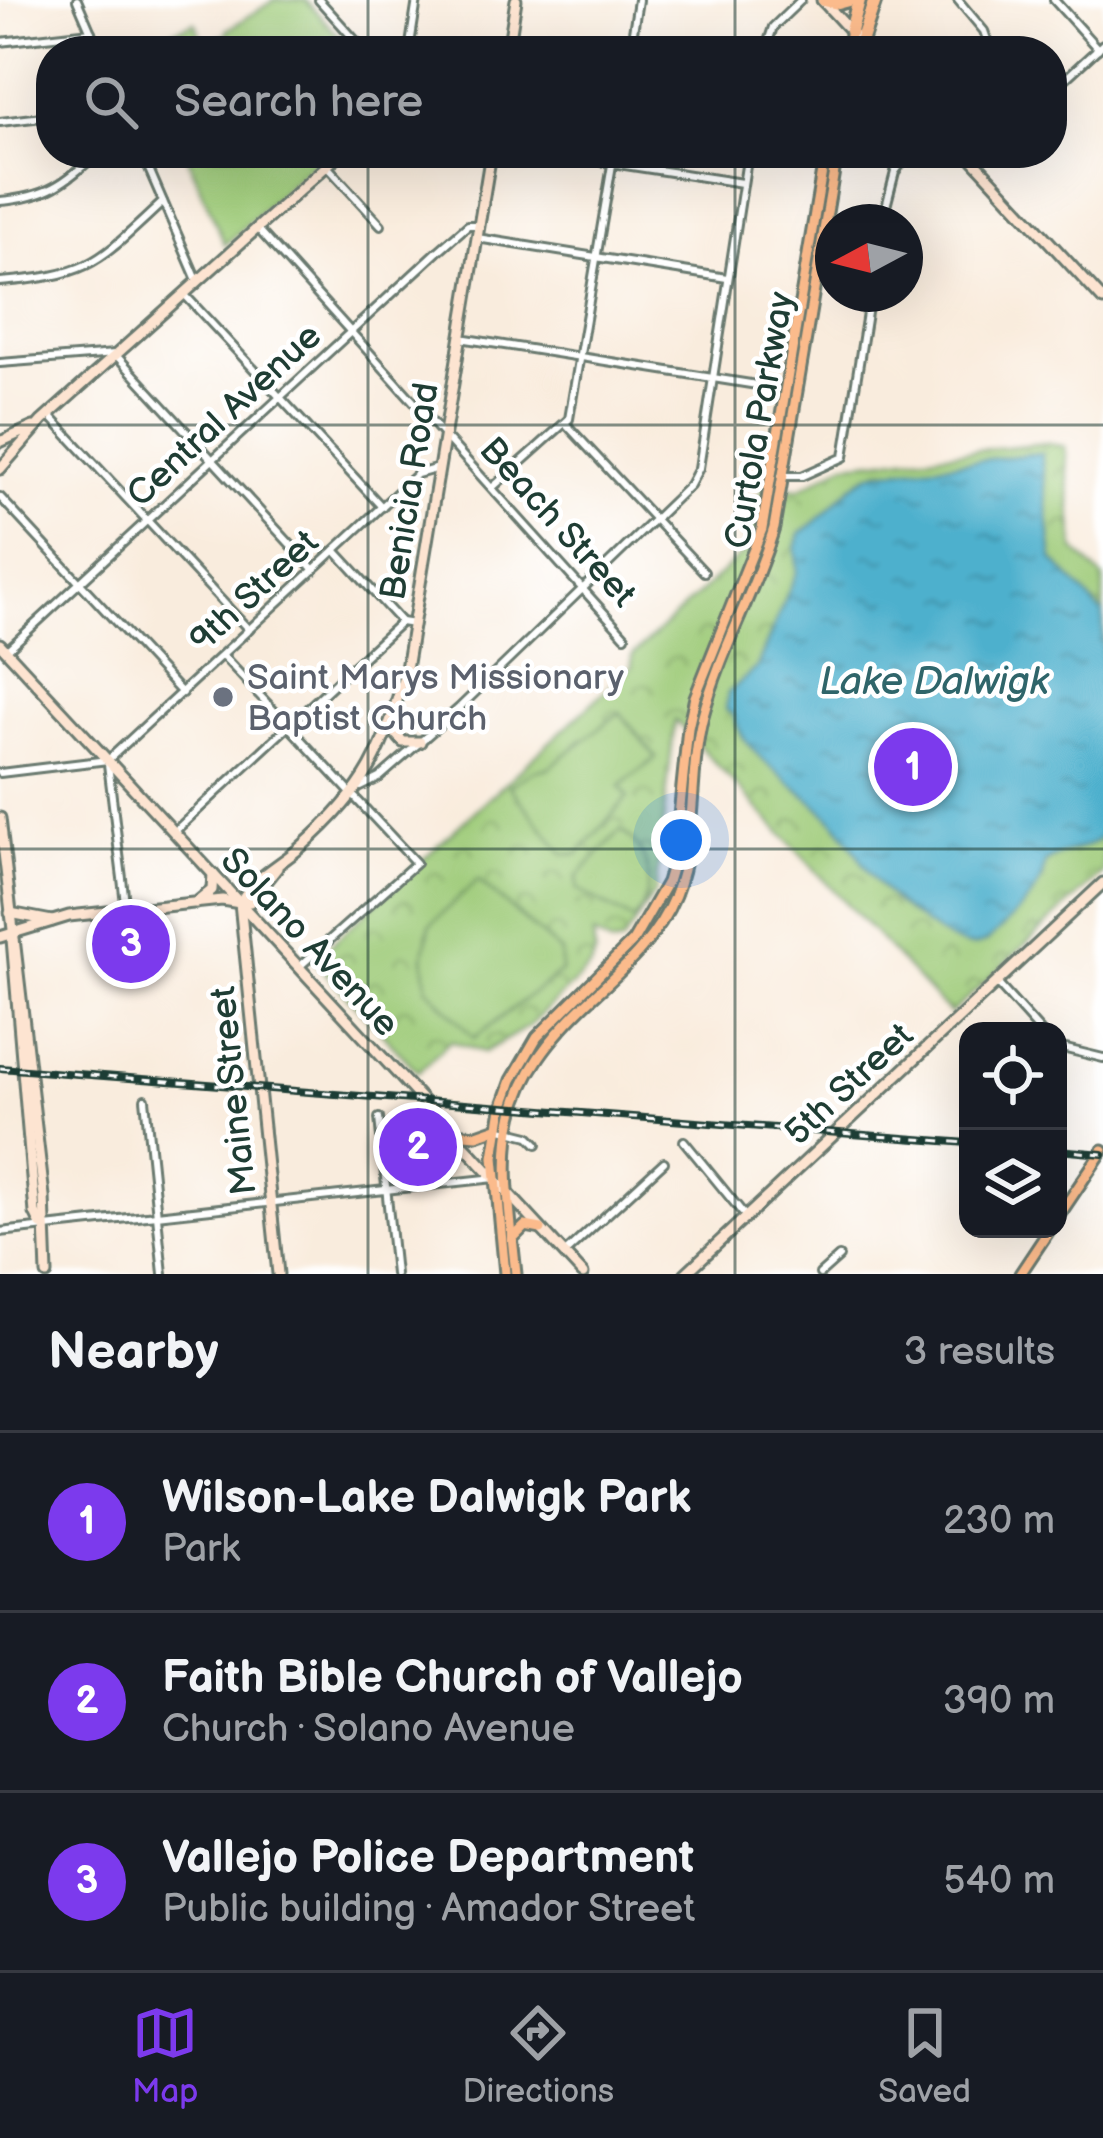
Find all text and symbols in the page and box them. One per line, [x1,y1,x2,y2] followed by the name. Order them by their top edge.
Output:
[36,36,1067,168] search box
[78,69,144,135] icon: search
[174,75,423,130] text: Search here
[815,204,923,312] north arrow
[717,288,804,552] street label: Curtola Parkway
[119,315,331,517] street label: Central Avenue
[372,380,449,603] street label: Benicia Road
[470,429,644,616] street label: Beach Street
[182,522,328,662] street label: 9th Street
[247,657,625,741] place label: Saint Marys Missionary Baptist Church
[819,659,1049,706] water label: Lake Dalwigk
[210,684,236,710] marker: Saint Marys Missionary Baptist Church
[874,722,952,812] pin: 1
[651,810,711,870] your location
[211,840,407,1046] street label: Solano Avenue
[92,899,170,989] pin: 3
[202,984,267,1197] street label: Maine Street
[777,1015,923,1155] street label: 5th Street
[959,1022,1067,1238] map controls
[959,1022,1067,1130] button: locate
[379,1102,457,1192] pin: 2
[959,1130,1067,1238] button: layers
[48,1322,219,1383] text: Nearby
[903,1329,1055,1376] text: 3 results
[162,1471,691,1526] text: Wilson-Lake Dalwigk Park
[79,1498,95,1545] text: 1
[943,1498,1055,1545] text: 230 m
[162,1526,240,1573] text: Park
[162,1651,743,1706] text: Faith Bible Church of Vallejo
[75,1678,99,1725] text: 2
[943,1678,1055,1725] text: 390 m
[162,1706,575,1753] text: Church · Solano Avenue
[162,1831,694,1886] text: Vallejo Police Department
[76,1858,98,1905] text: 3
[943,1858,1055,1905] text: 540 m
[162,1886,695,1933] text: Public building · Amador Street
[132,2000,198,2112] tab: Map
[463,2000,614,2112] tab: Directions
[878,2000,971,2112] tab: Saved

